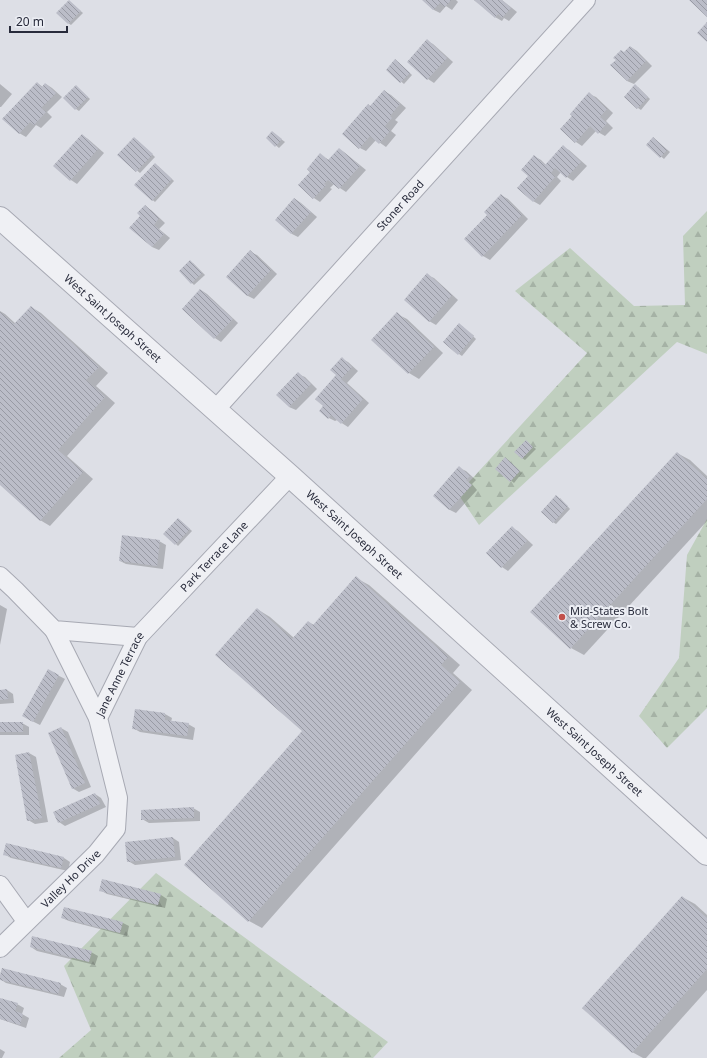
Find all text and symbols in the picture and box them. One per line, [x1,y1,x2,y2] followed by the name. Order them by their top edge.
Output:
[10,8,67,34] scale bar
[16,13,44,30] text: 20 m
[373,176,427,234] street label: Stoner Road
[61,271,165,365] street label: West Saint Joseph Street
[303,486,406,582] street label: West Saint Joseph Street
[177,517,251,595] street label: Park Terrace Lane
[570,603,648,631] place label: Mid-States Bolt & Screw Co.
[557,612,567,622] marker: Mid-States Bolt & Screw Co.
[92,628,147,720] street label: Jane Anne Terrace
[543,704,646,799] street label: West Saint Joseph Street
[37,846,104,911] street label: Valley Ho Drive

